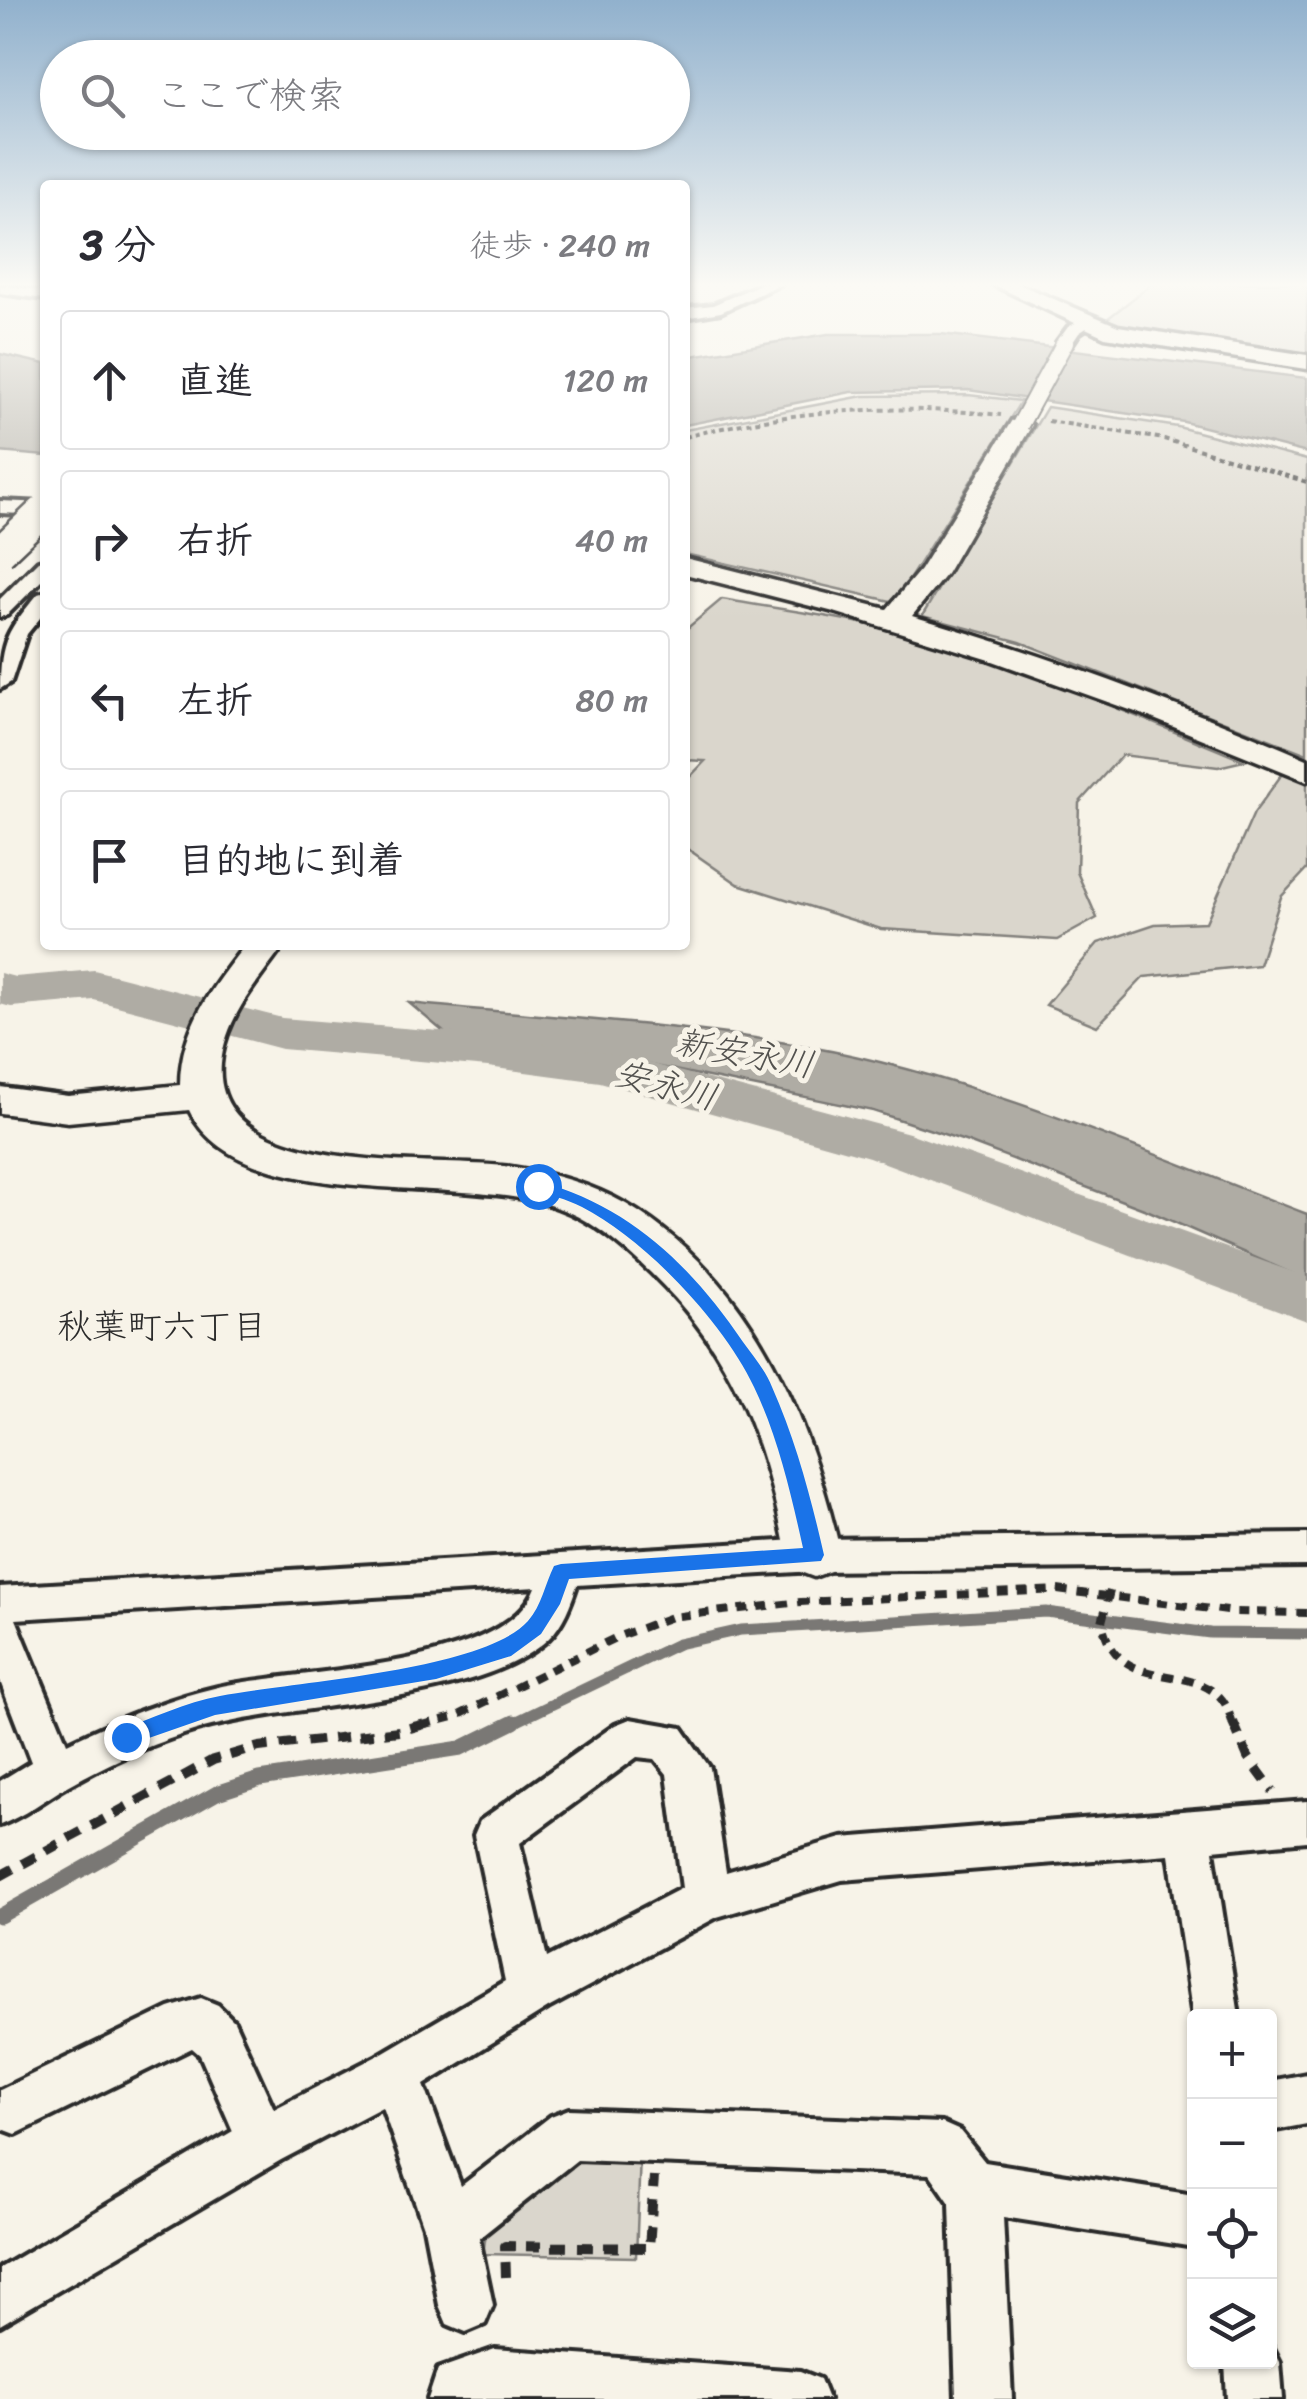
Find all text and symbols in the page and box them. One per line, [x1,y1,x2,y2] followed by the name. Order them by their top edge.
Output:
[40,40,690,150] search box
[155,62,345,129] text: ここで検索
[75,68,130,123] icon: search
[80,208,156,282] text: 3 分
[469,217,650,274] text: 徒歩 · 240 m
[177,347,253,414] text: 直進
[563,352,648,409] text: 120 m
[82,353,137,408] icon: ahead
[177,507,253,574] text: 右折
[575,512,648,569] text: 40 m
[82,513,137,568] icon: right
[177,667,253,734] text: 左折
[576,672,648,729] text: 80 m
[82,673,137,728] icon: left
[177,827,405,894] text: 目的地に到着
[82,833,137,888] icon: arrive
[671,1010,819,1096] water label: 新安永川
[607,1041,725,1129] water label: 安永川
[516,1164,562,1210] route start
[57,1295,267,1357] district label: 秋葉町六丁目
[104,1715,150,1761] route end
[1187,2009,1277,2369] map controls
[1187,2009,1277,2099] button: +
[1187,2099,1277,2189] button: −
[1187,2189,1277,2279] button: locate
[1187,2279,1277,2369] button: layers

